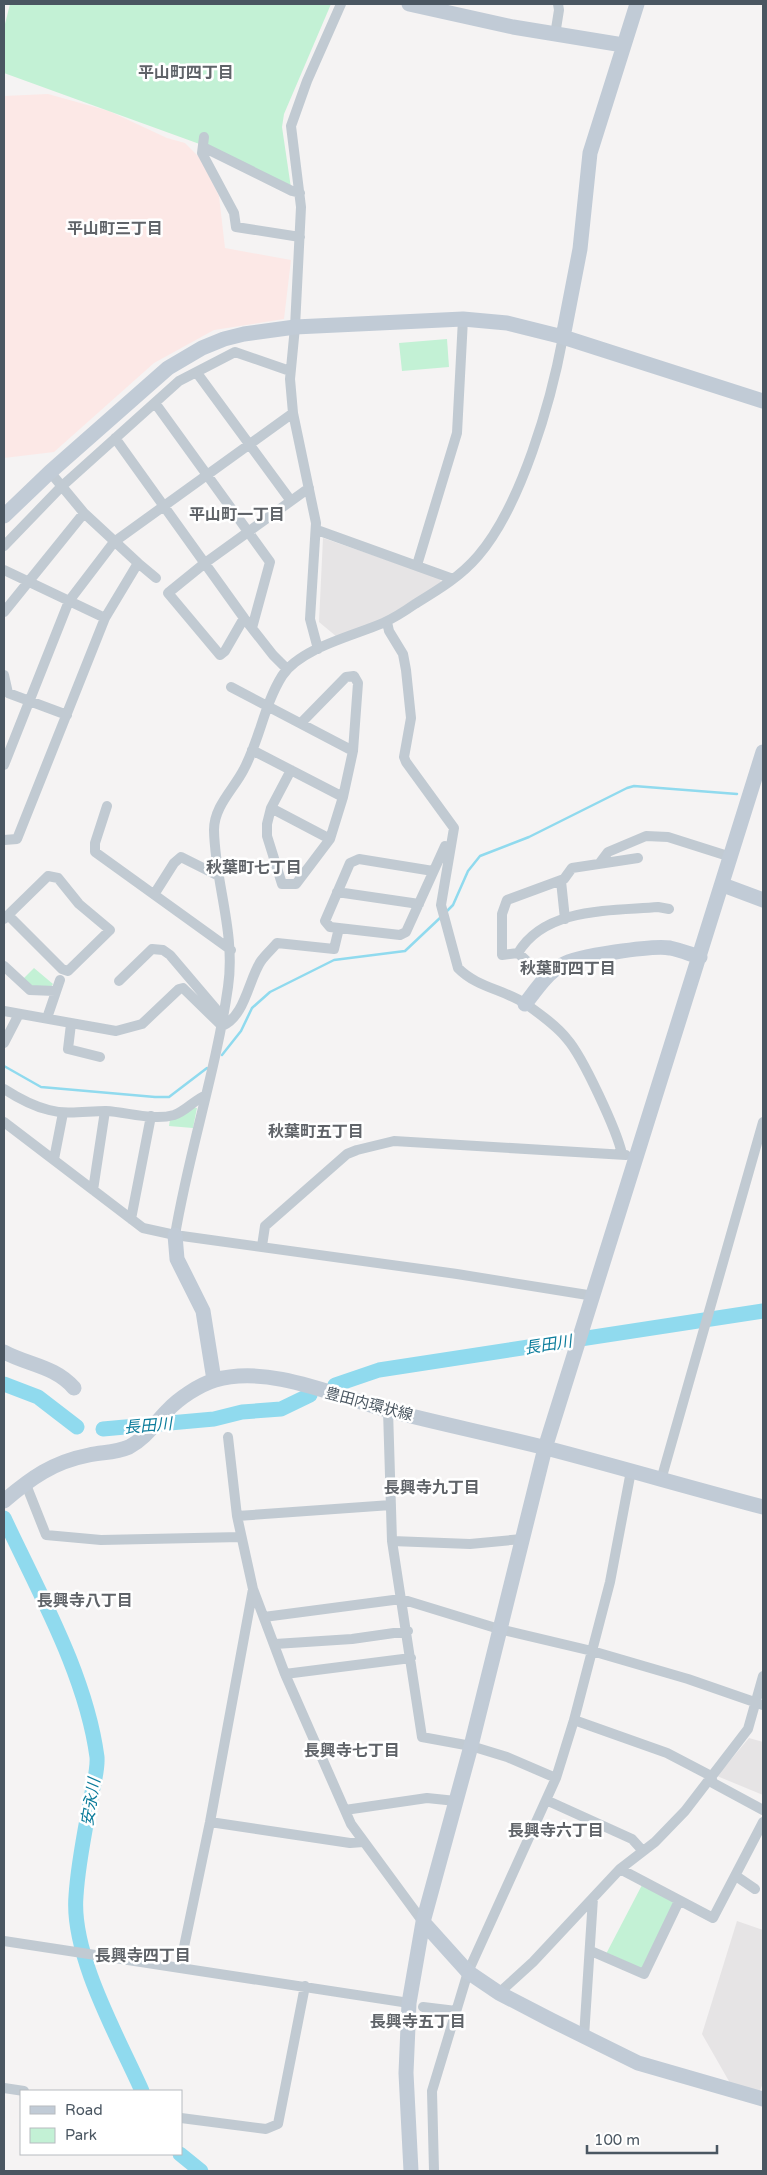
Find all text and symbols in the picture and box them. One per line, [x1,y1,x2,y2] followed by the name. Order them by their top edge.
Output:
[138,63,234,83] district label: 平山町四丁目
[67,219,163,239] district label: 平山町三丁目
[189,505,285,525] district label: 平山町一丁目
[206,858,302,878] district label: 秋葉町七丁目
[520,959,616,979] district label: 秋葉町四丁目
[268,1122,364,1142] district label: 秋葉町五丁目
[523,1331,575,1359] water label: 長田川
[323,1384,415,1424] street label: 豊田内環状線
[123,1414,175,1438] water label: 長田川
[384,1478,480,1498] district label: 長興寺九丁目
[37,1591,133,1611] district label: 長興寺八丁目
[304,1741,400,1761] district label: 長興寺七丁目
[77,1775,105,1827] water label: 安永川
[508,1821,604,1841] district label: 長興寺六丁目
[95,1946,191,1966] district label: 長興寺四丁目
[370,2012,466,2032] district label: 長興寺五丁目
[20,2090,182,2155] legend
[65,2101,103,2119] text: Road
[587,2122,717,2154] scale bar
[65,2126,97,2144] text: Park
[594,2131,640,2149] text: 100 m

